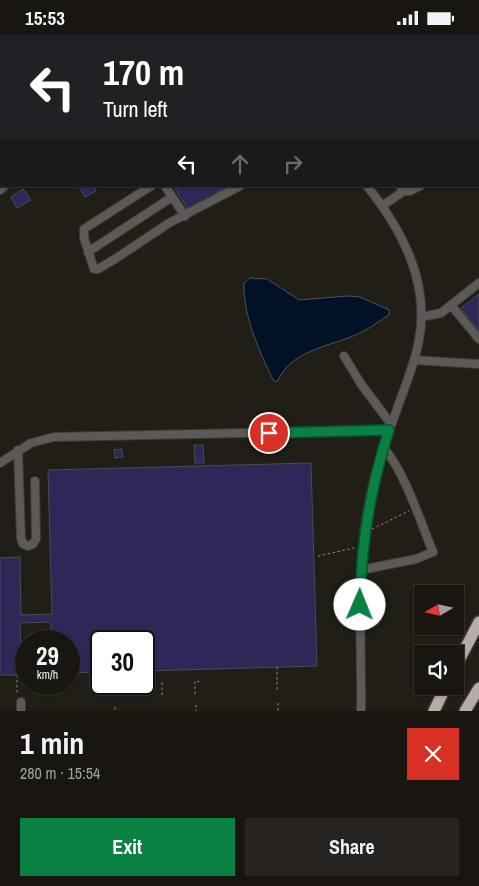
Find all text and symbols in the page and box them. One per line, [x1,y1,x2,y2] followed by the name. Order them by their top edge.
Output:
[25,5,65,31] text: 15:53
[103,49,184,96] text: 170 m
[20,55,85,120] icon: left
[103,94,168,124] text: Turn left
[173,150,201,178] icon: left
[226,150,254,178] icon: ahead
[279,150,307,178] icon: right
[248,412,290,454] pin
[255,419,283,447] icon: arrive
[333,578,385,630] position arrow
[414,585,464,635] north arrow
[414,585,464,695] map controls
[90,630,155,695] speed limit sign: 30
[36,639,59,673] text: 29
[414,645,464,695] button: sound
[37,667,58,683] text: km/h
[20,723,84,763] text: 1 min
[407,728,459,780] button: close
[20,762,100,784] text: 280 m · 15:54
[20,818,235,876] button: Exit
[245,818,459,876] button: Share

